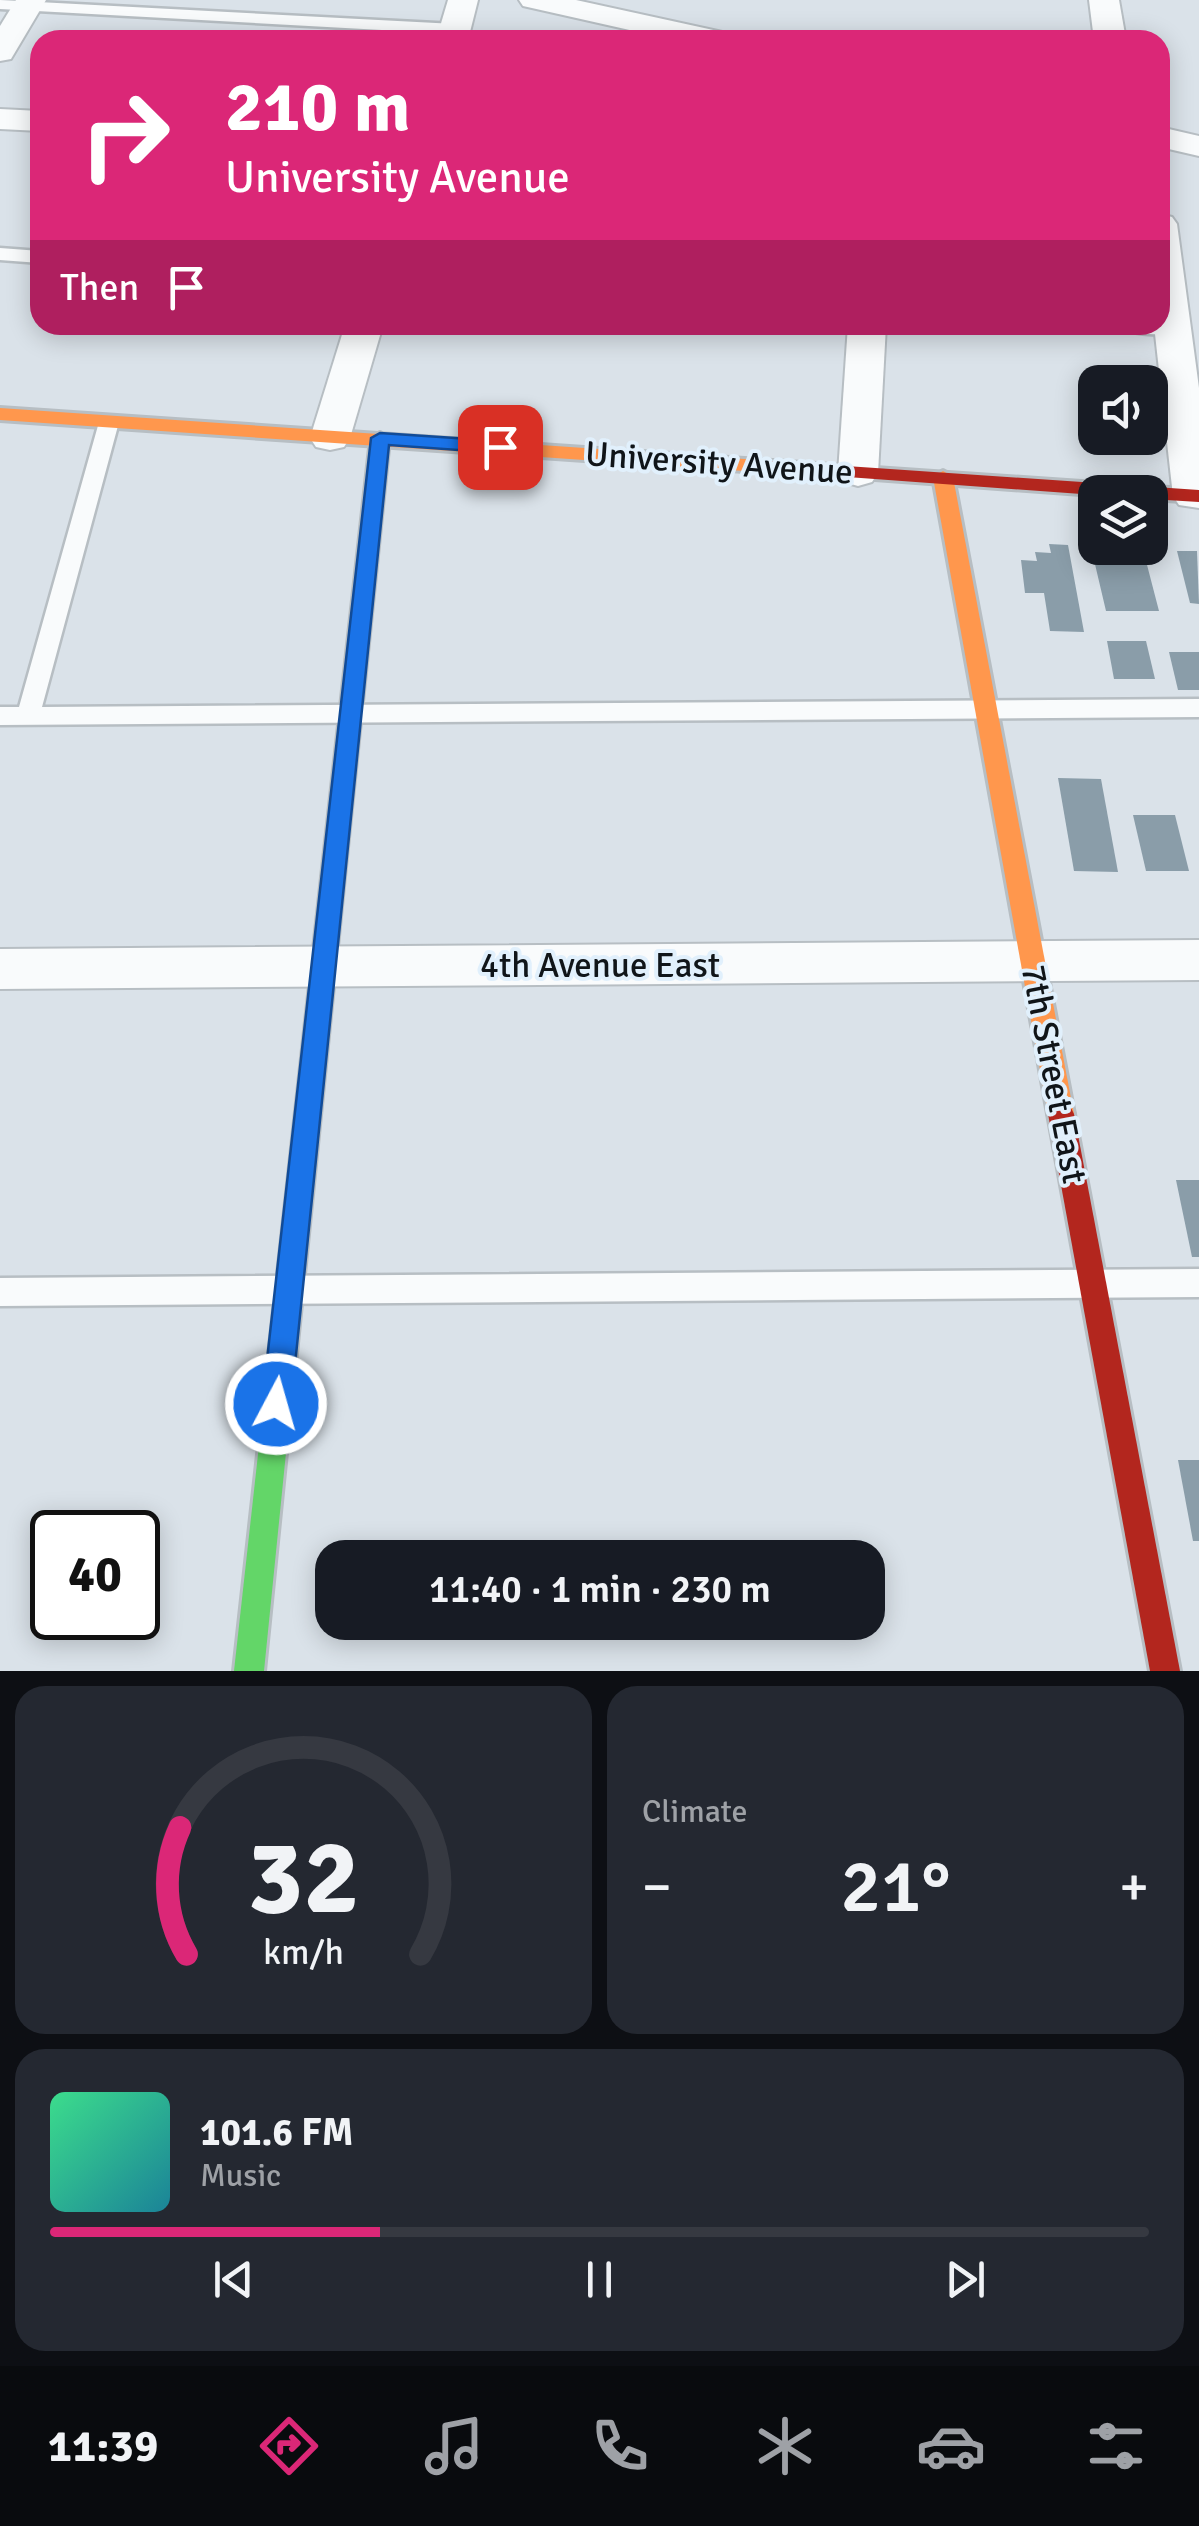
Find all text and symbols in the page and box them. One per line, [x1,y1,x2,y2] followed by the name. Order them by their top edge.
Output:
[225,64,410,150] text: 210 m
[60,70,190,200] icon: right
[225,150,570,205] text: University Avenue
[159,260,214,315] icon: arrive
[60,264,139,311] text: Then
[1078,365,1168,565] map controls
[1078,365,1168,455] button: sound
[458,405,543,490] pin
[473,420,528,475] icon: arrive
[584,432,854,494] street label: University Avenue
[1078,475,1168,565] button: layers
[480,944,720,987] street label: 4th Avenue East
[1012,961,1096,1187] street label: 7th Street East
[224,1352,328,1456] position arrow
[30,1510,160,1640] speed limit sign: 40
[429,1566,771,1613] text: 11:40 · 1 min · 230 m
[642,1792,748,1831] text: Climate
[247,1814,360,1942] text: 32
[841,1840,950,1933] text: 21°
[642,1853,672,1921] text: −
[1119,1853,1149,1921] text: +
[263,1930,344,1974] text: km/h
[200,2109,353,2156] text: 101.6 FM
[200,2156,281,2195] text: Music
[206,2252,261,2307] icon: previous
[572,2252,627,2307] icon: pause
[938,2252,993,2307] icon: next
[254,2411,324,2481] icon: directions
[419,2411,489,2481] icon: music
[585,2411,655,2481] icon: phone
[750,2411,820,2481] icon: climate
[916,2411,986,2481] icon: car
[1081,2411,1151,2481] icon: filters
[48,2419,158,2474] text: 11:39

